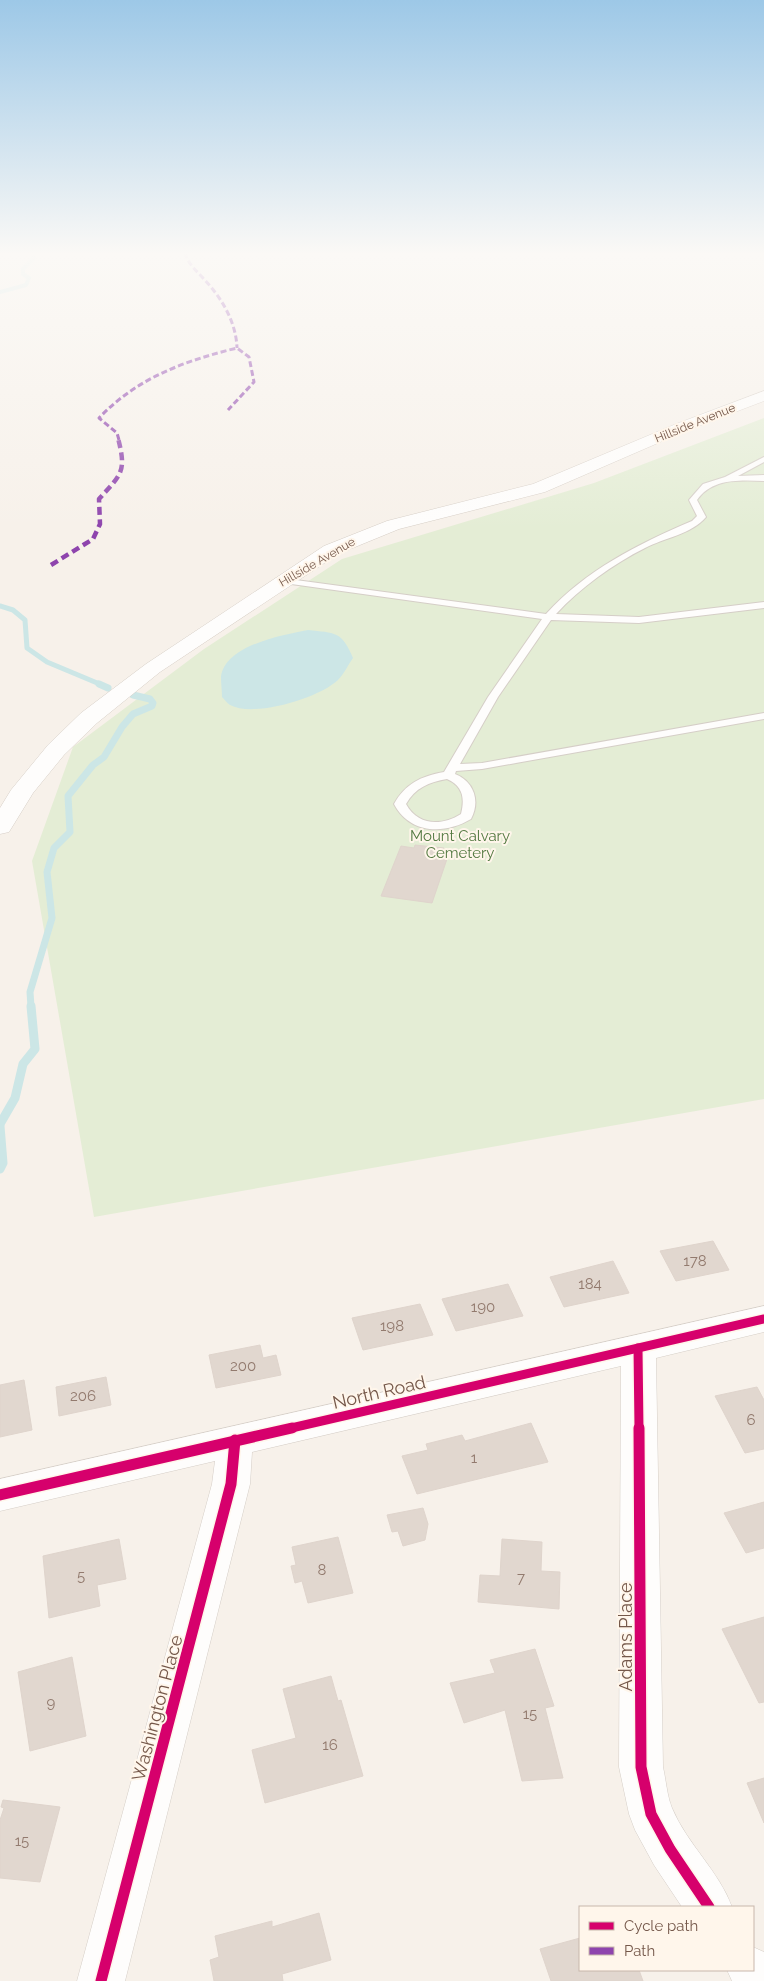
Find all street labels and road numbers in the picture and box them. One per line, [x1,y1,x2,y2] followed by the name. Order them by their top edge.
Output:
[653,400,737,446] street label: Hillside Avenue
[276,535,358,589] street label: Hillside Avenue
[330,1371,428,1413] street label: North Road
[615,1582,636,1692] street label: Adams Place
[127,1632,187,1783] street label: Washington Place

